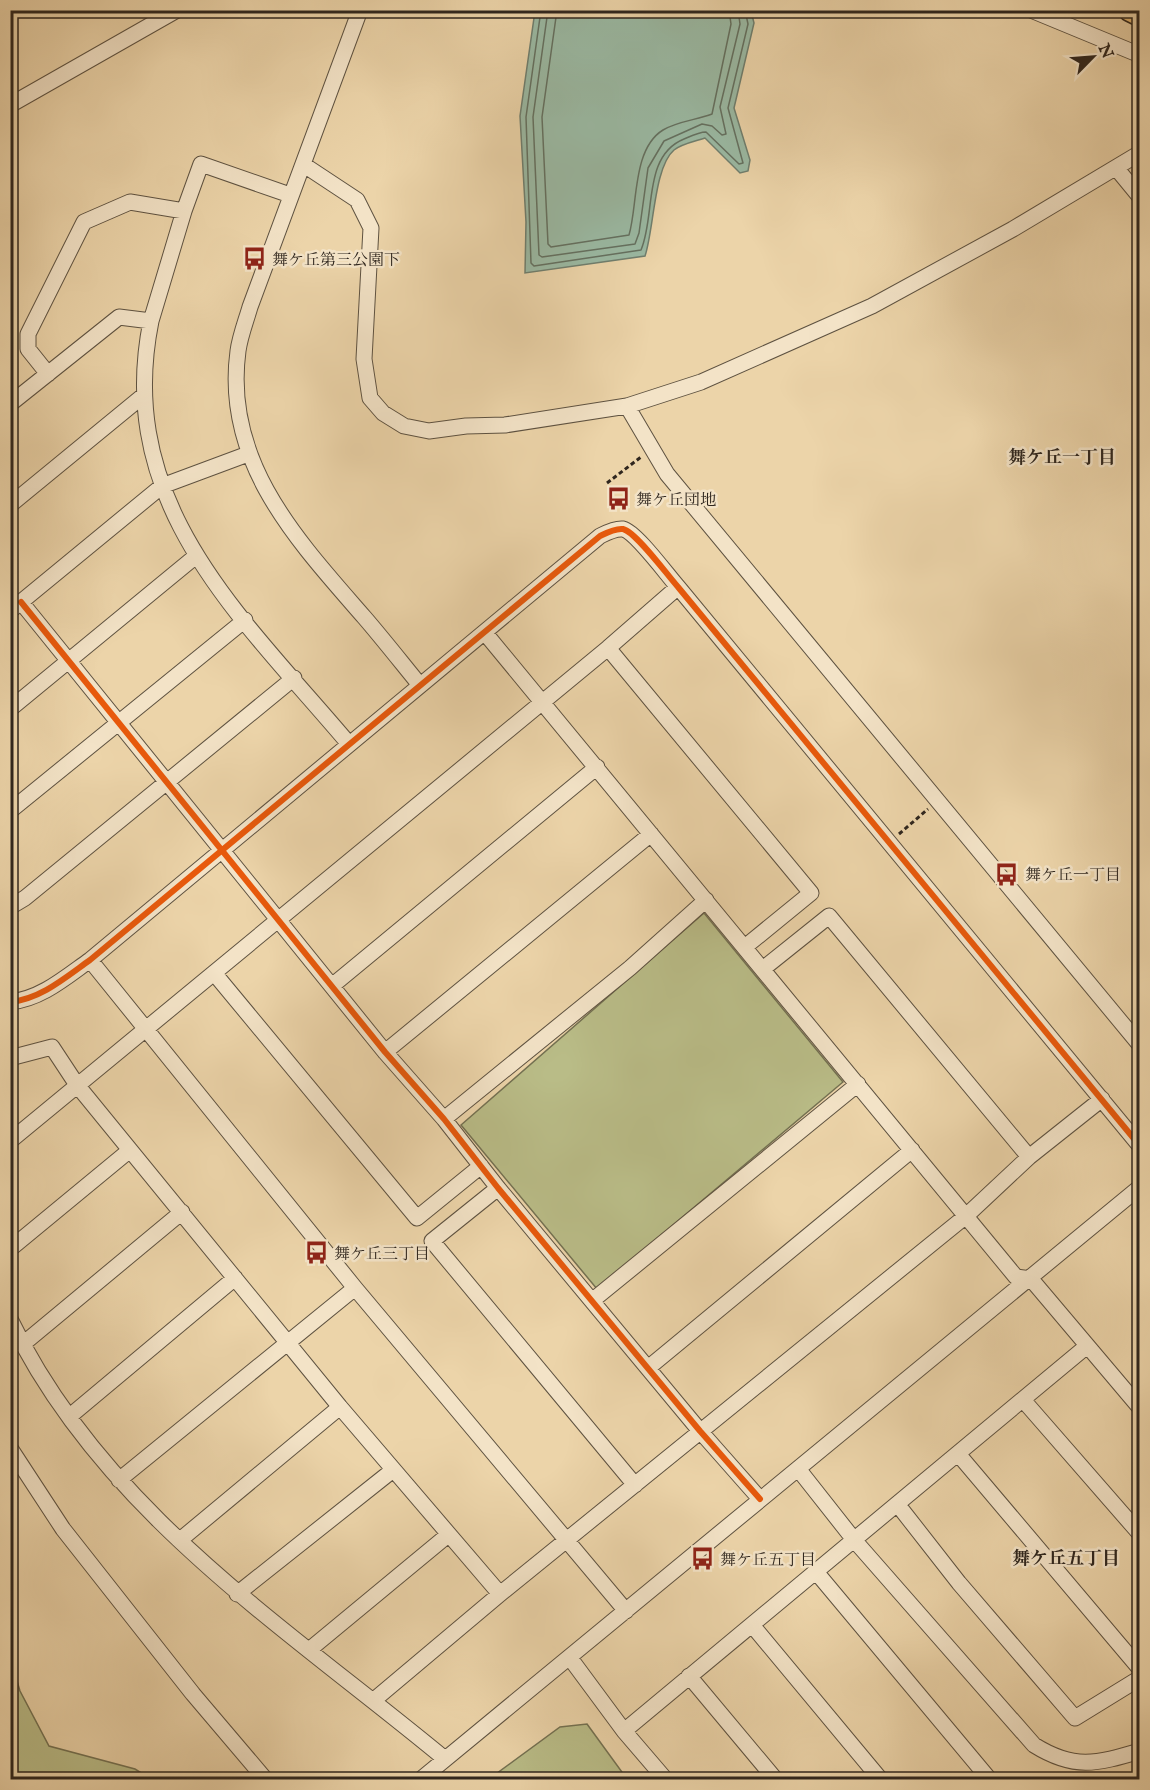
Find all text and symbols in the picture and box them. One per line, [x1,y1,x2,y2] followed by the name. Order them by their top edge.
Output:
[1063,27,1123,87] north arrow
[1092,40,1117,62] text: N
[241,246,267,272] bus stop icon: 舞ケ丘第三公園下
[272,251,400,271] place label: 舞ケ丘第三公園下
[1008,447,1116,470] district label: 舞ケ丘一丁目
[605,486,631,512] bus stop icon: 舞ケ丘団地
[636,491,716,511] place label: 舞ケ丘団地
[994,861,1020,887] bus stop icon: 舞ケ丘一丁目
[1025,866,1121,886] place label: 舞ケ丘一丁目
[303,1240,329,1266] bus stop icon: 舞ケ丘三丁目
[334,1245,430,1265] place label: 舞ケ丘三丁目
[689,1546,715,1572] bus stop icon: 舞ケ丘五丁目
[1012,1548,1120,1571] district label: 舞ケ丘五丁目
[720,1551,816,1571] place label: 舞ケ丘五丁目

